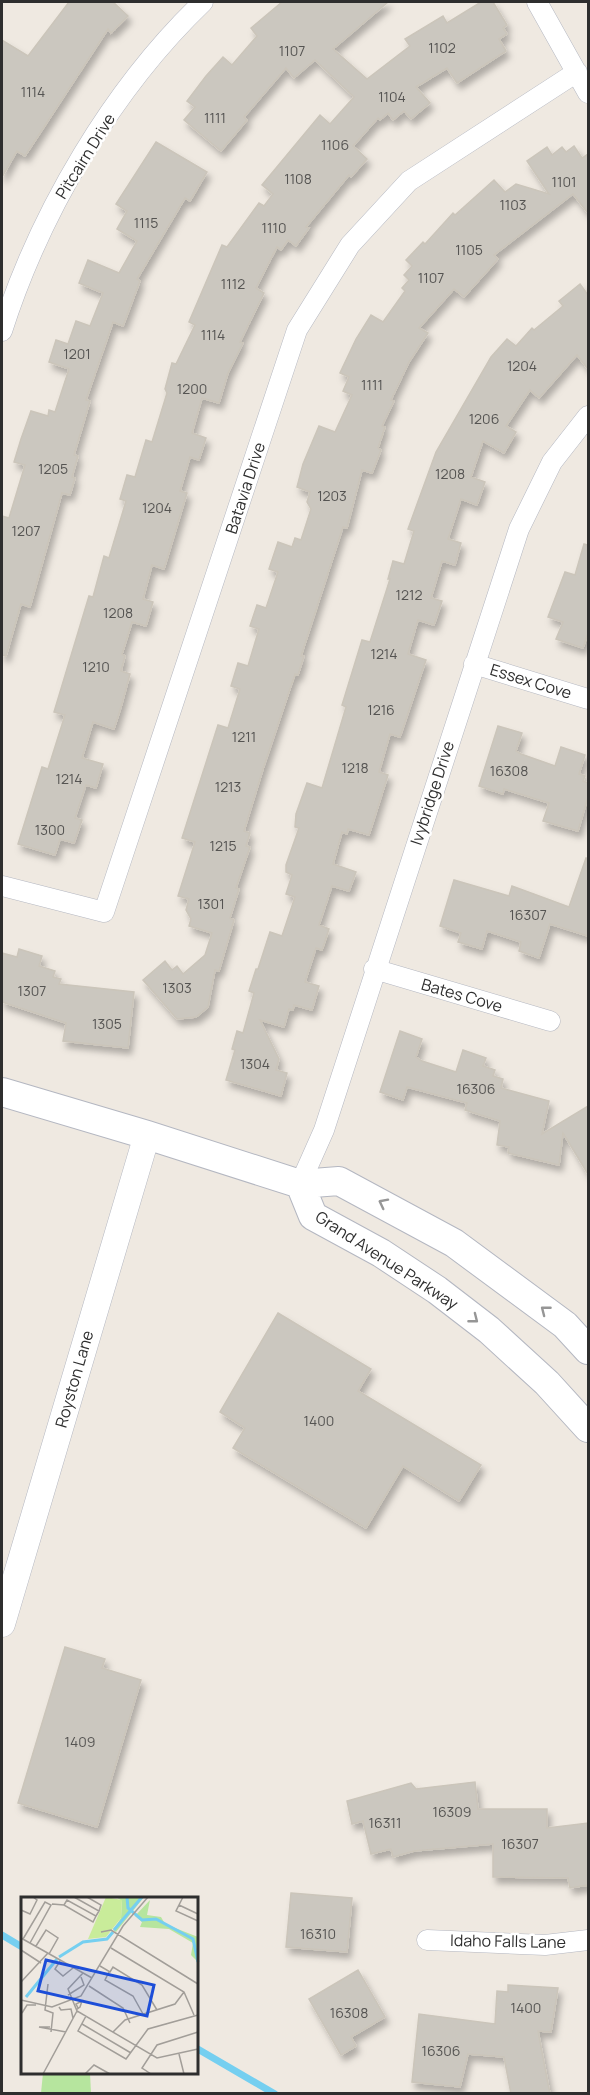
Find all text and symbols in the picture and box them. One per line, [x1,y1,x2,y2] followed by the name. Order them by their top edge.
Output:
[428,38,456,57] house number: 1102
[279,41,305,60] house number: 1107
[21,82,45,101] house number: 1114
[378,87,406,106] house number: 1104
[204,108,226,127] house number: 1111
[50,109,120,203] street label: Pitcairn Drive
[321,135,349,154] house number: 1106
[284,169,312,188] house number: 1108
[552,172,576,191] house number: 1101
[499,195,527,214] house number: 1103
[134,213,158,232] house number: 1115
[262,218,286,237] house number: 1110
[455,240,483,259] house number: 1105
[418,268,444,287] house number: 1107
[221,274,245,293] house number: 1112
[201,325,225,344] house number: 1114
[63,344,91,363] house number: 1201
[507,356,537,375] house number: 1204
[361,375,383,394] house number: 1111
[177,379,207,398] house number: 1200
[469,409,499,428] house number: 1206
[220,439,270,537] street label: Batavia Drive
[38,459,68,478] house number: 1205
[435,464,465,483] house number: 1208
[317,486,347,505] house number: 1203
[142,498,172,517] house number: 1204
[11,521,41,540] house number: 1207
[396,585,422,604] house number: 1212
[103,603,133,622] house number: 1208
[370,644,398,663] house number: 1214
[82,657,110,676] house number: 1210
[487,658,575,704] street label: Essex Cove
[367,700,395,719] house number: 1216
[232,727,256,746] house number: 1211
[405,738,459,848] street label: Ivybridge Drive
[341,758,369,777] house number: 1218
[490,761,528,780] house number: 16308
[55,769,83,788] house number: 1214
[215,777,241,796] house number: 1213
[35,820,65,839] house number: 1300
[210,836,237,855] house number: 1215
[197,894,225,913] house number: 1301
[509,905,547,924] house number: 16307
[419,973,505,1017] street label: Bates Cove
[162,978,192,997] house number: 1303
[18,981,46,1000] house number: 1307
[92,1014,122,1033] house number: 1305
[240,1054,270,1073] house number: 1304
[456,1079,496,1098] house number: 16306
[378,1199,389,1211] one-way arrow
[311,1205,463,1315] street label: Grand Avenue Parkway
[541,1307,552,1318] one-way arrow
[468,1312,479,1323] one-way arrow
[50,1328,98,1430] street label: Royston Lane
[304,1411,334,1430] house number: 1400
[65,1732,95,1751] house number: 1409
[432,1802,472,1821] house number: 16309
[369,1813,401,1832] house number: 16311
[501,1834,539,1853] house number: 16307
[21,1897,198,2074] inset map
[300,1924,336,1943] house number: 16310
[450,1929,566,1953] street label: Idaho Falls Lane
[511,1998,541,2017] house number: 1400
[330,2003,368,2022] house number: 16308
[421,2041,461,2060] house number: 16306

